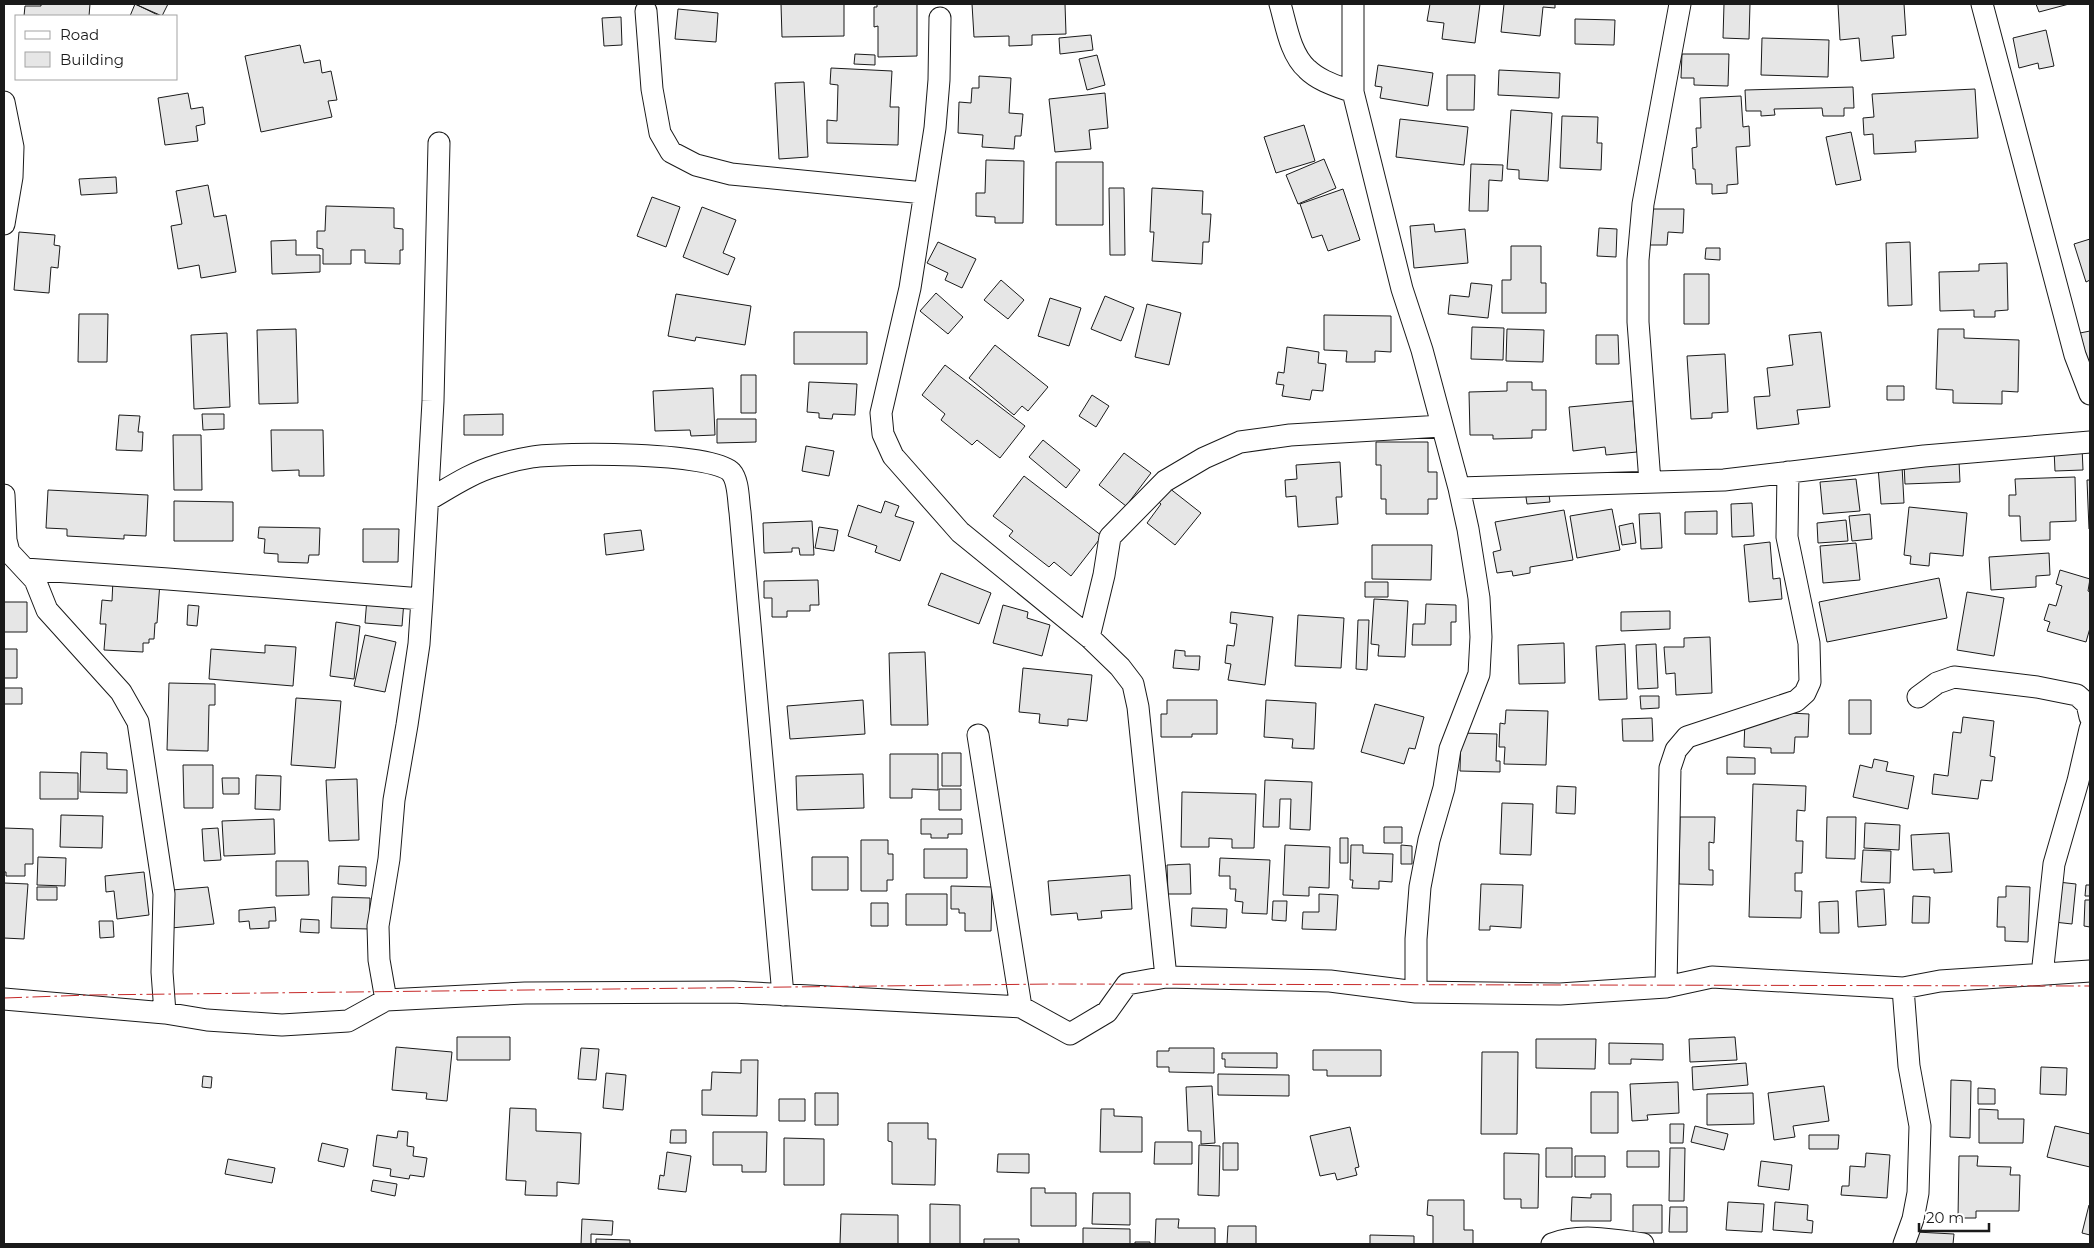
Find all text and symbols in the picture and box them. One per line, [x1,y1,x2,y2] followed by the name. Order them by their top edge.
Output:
[15,15,178,80] legend
[60,25,99,44] text: Road
[60,50,124,69] text: Building
[1919,1200,1989,1232] scale bar
[1926,1208,1964,1227] text: 20 m

